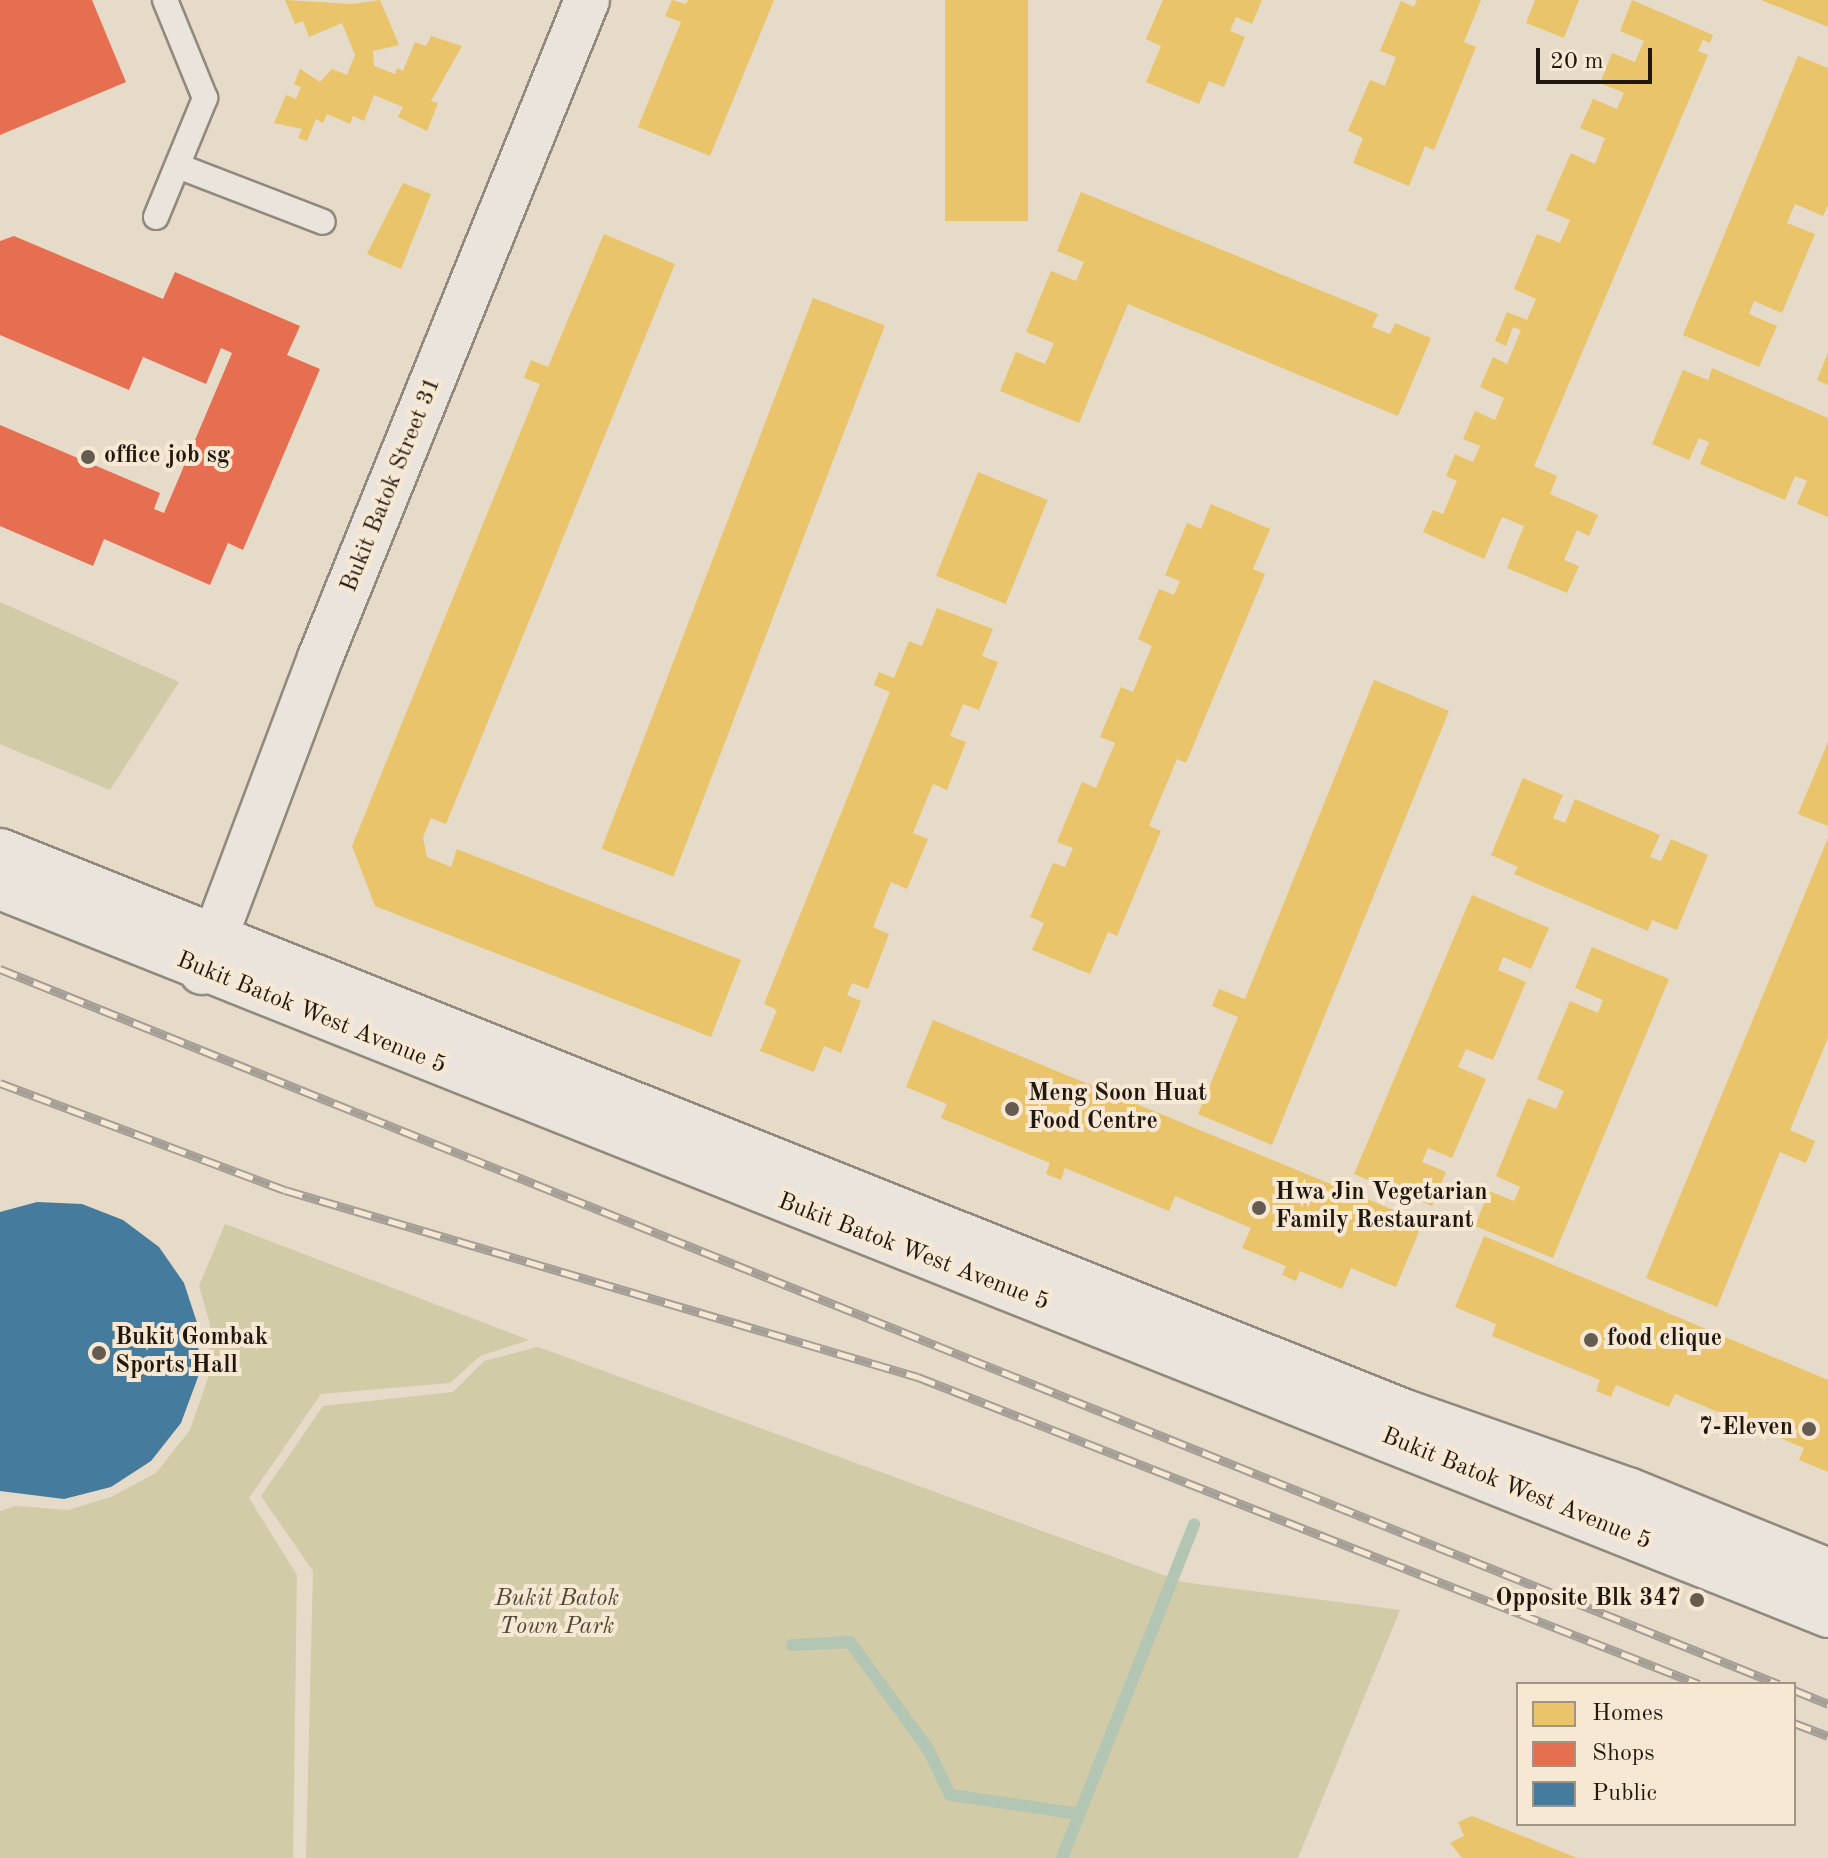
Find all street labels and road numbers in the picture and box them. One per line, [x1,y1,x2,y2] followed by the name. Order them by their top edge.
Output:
[336,373,448,597] street label: Bukit Batok Street 31
[172,947,450,1081] street label: Bukit Batok West Avenue 5
[773,1188,1053,1318] street label: Bukit Batok West Avenue 5
[1377,1423,1655,1557] street label: Bukit Batok West Avenue 5

